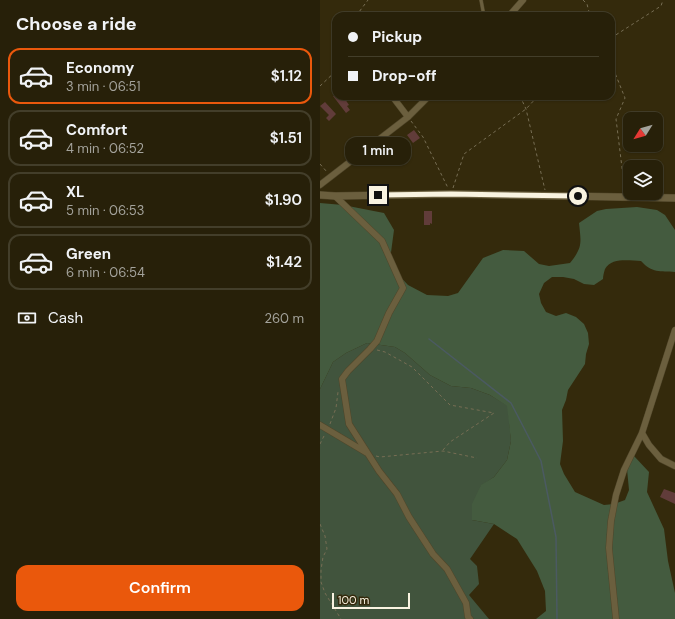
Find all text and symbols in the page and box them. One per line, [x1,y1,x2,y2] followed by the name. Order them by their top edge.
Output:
[16,12,137,36] text: Choose a ride
[372,27,422,47] text: Pickup
[18,58,54,94] icon: car
[66,58,134,78] text: Economy
[271,66,302,86] text: $1.12
[372,66,437,86] text: Drop-off
[66,78,140,95] text: 3 min · 06:51
[623,112,663,152] north arrow
[623,112,663,200] map controls
[18,120,54,156] icon: car
[66,120,127,140] text: Comfort
[270,128,302,148] text: $1.51
[345,137,411,165] callout: 1 min
[66,140,144,157] text: 4 min · 06:52
[362,142,394,159] text: 1 min
[623,160,663,200] button: layers
[18,182,54,218] icon: car
[66,182,84,202] text: XL
[369,186,387,204] route end
[569,187,587,205] route start
[265,190,302,210] text: $1.90
[66,202,144,219] text: 5 min · 06:53
[18,244,54,280] icon: car
[66,244,111,264] text: Green
[266,252,302,272] text: $1.42
[66,264,145,281] text: 6 min · 06:54
[16,307,38,329] icon: cash
[48,308,83,328] text: Cash
[264,310,304,327] text: 260 m
[16,565,304,611] button: Confirm
[332,591,410,610] scale bar
[338,593,369,607] text: 100 m

